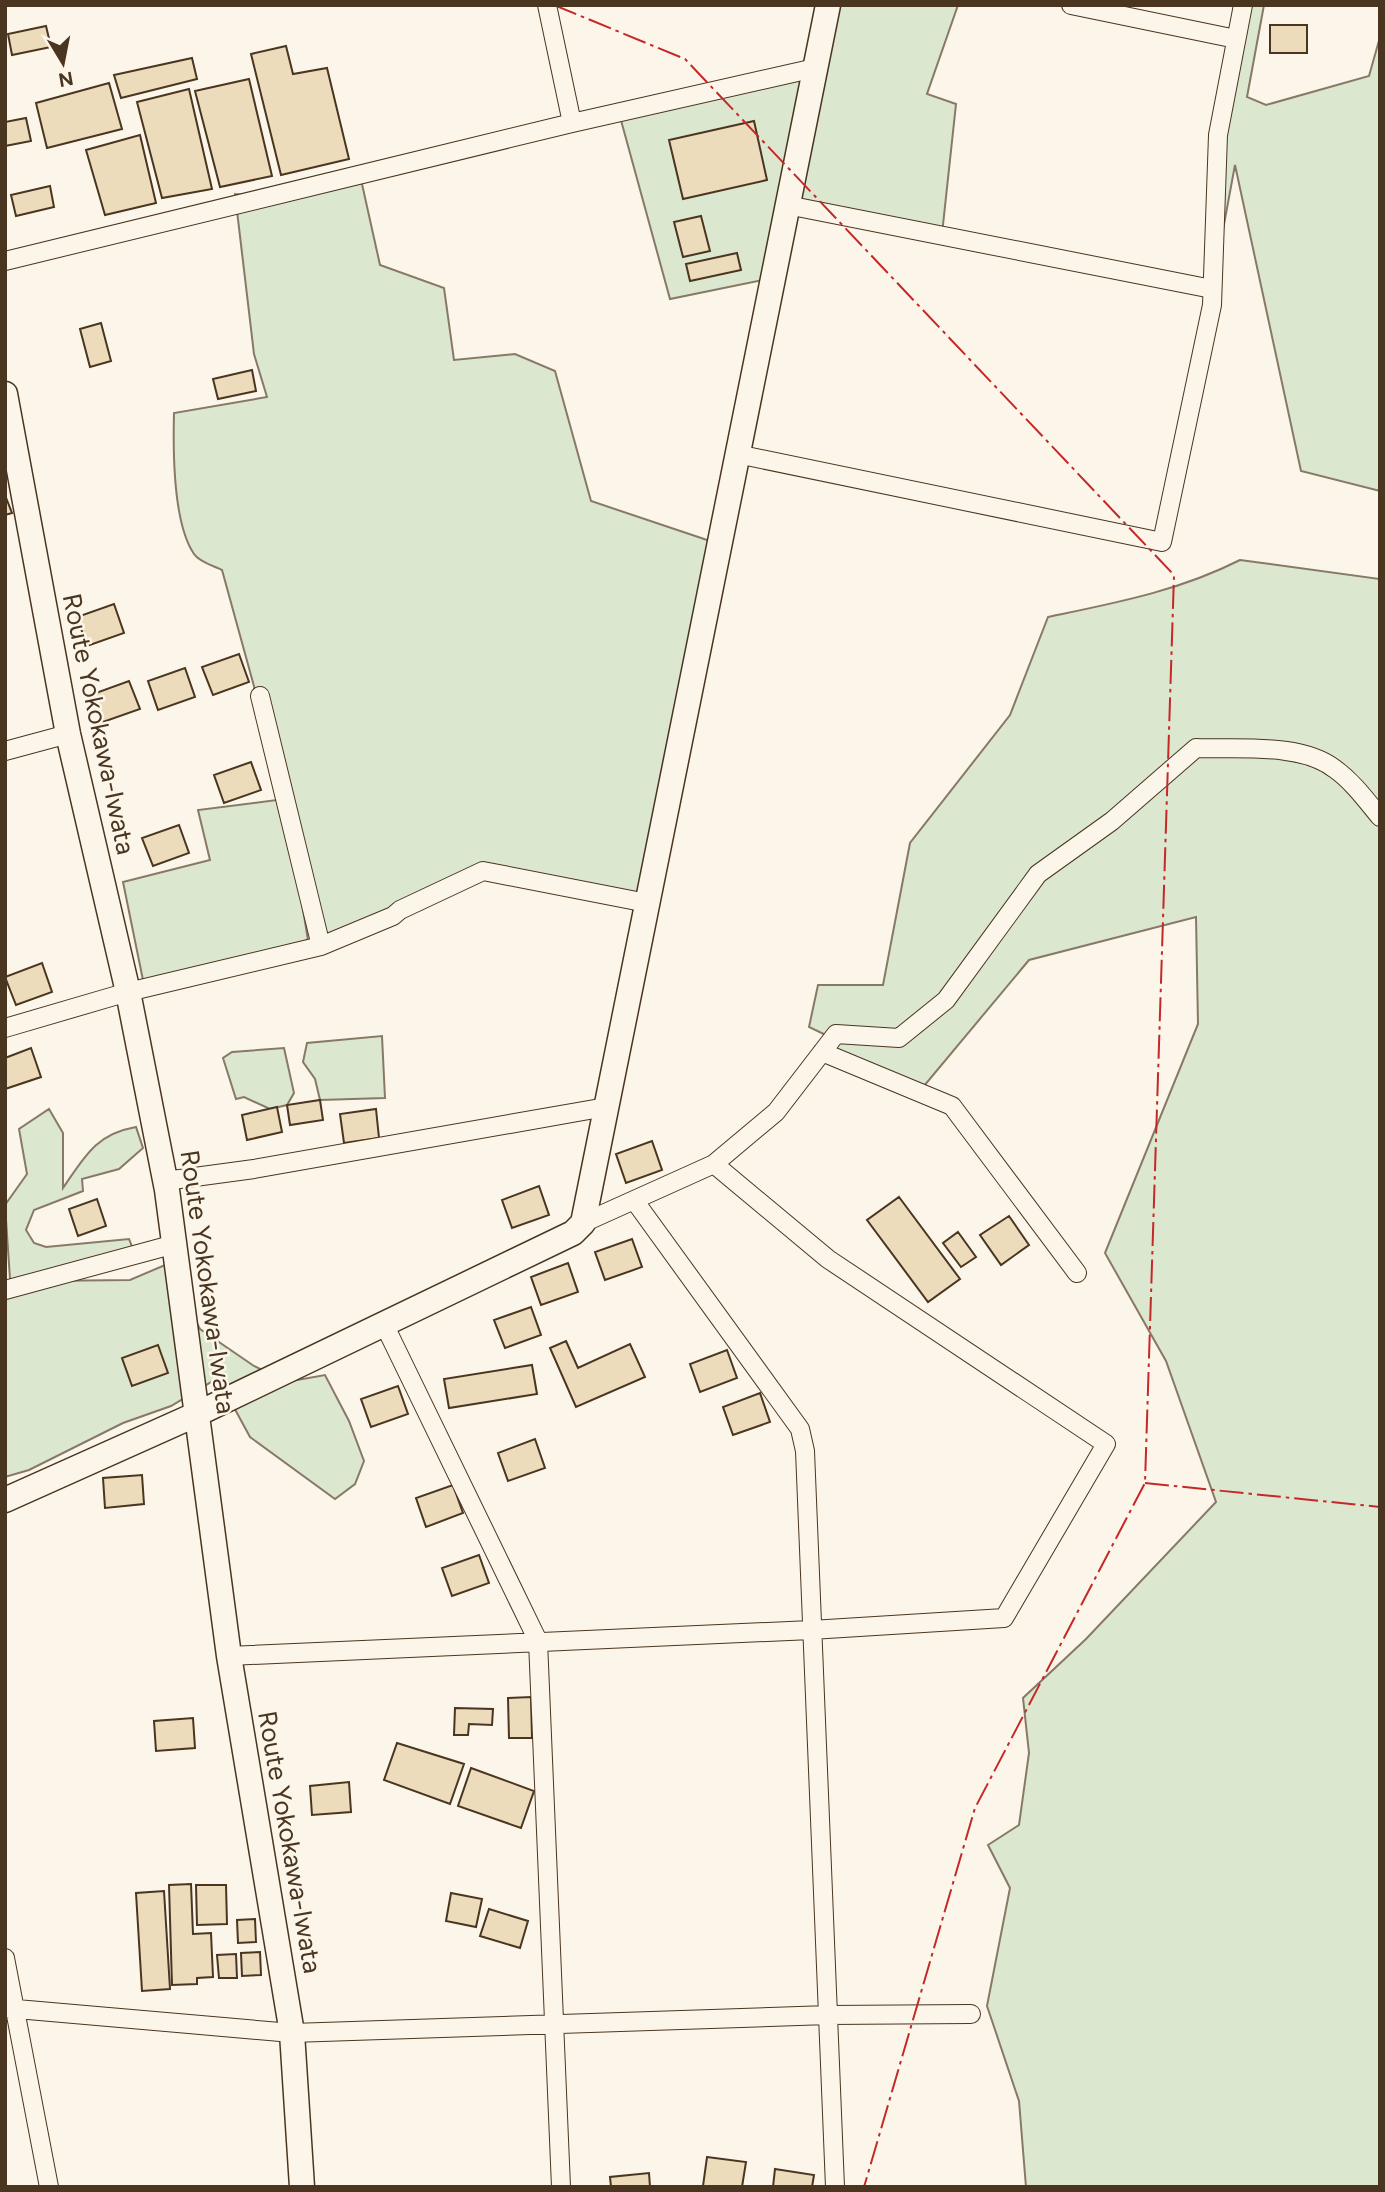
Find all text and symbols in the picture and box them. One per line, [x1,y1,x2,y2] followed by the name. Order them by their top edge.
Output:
[28,28,98,98] north arrow
[57,67,75,92] text: N
[56,591,142,857] street label: Route Yokokawa-Iwata
[174,1148,242,1416] street label: Route Yokokawa-Iwata
[251,1708,329,1976] street label: Route Yokokawa-Iwata

